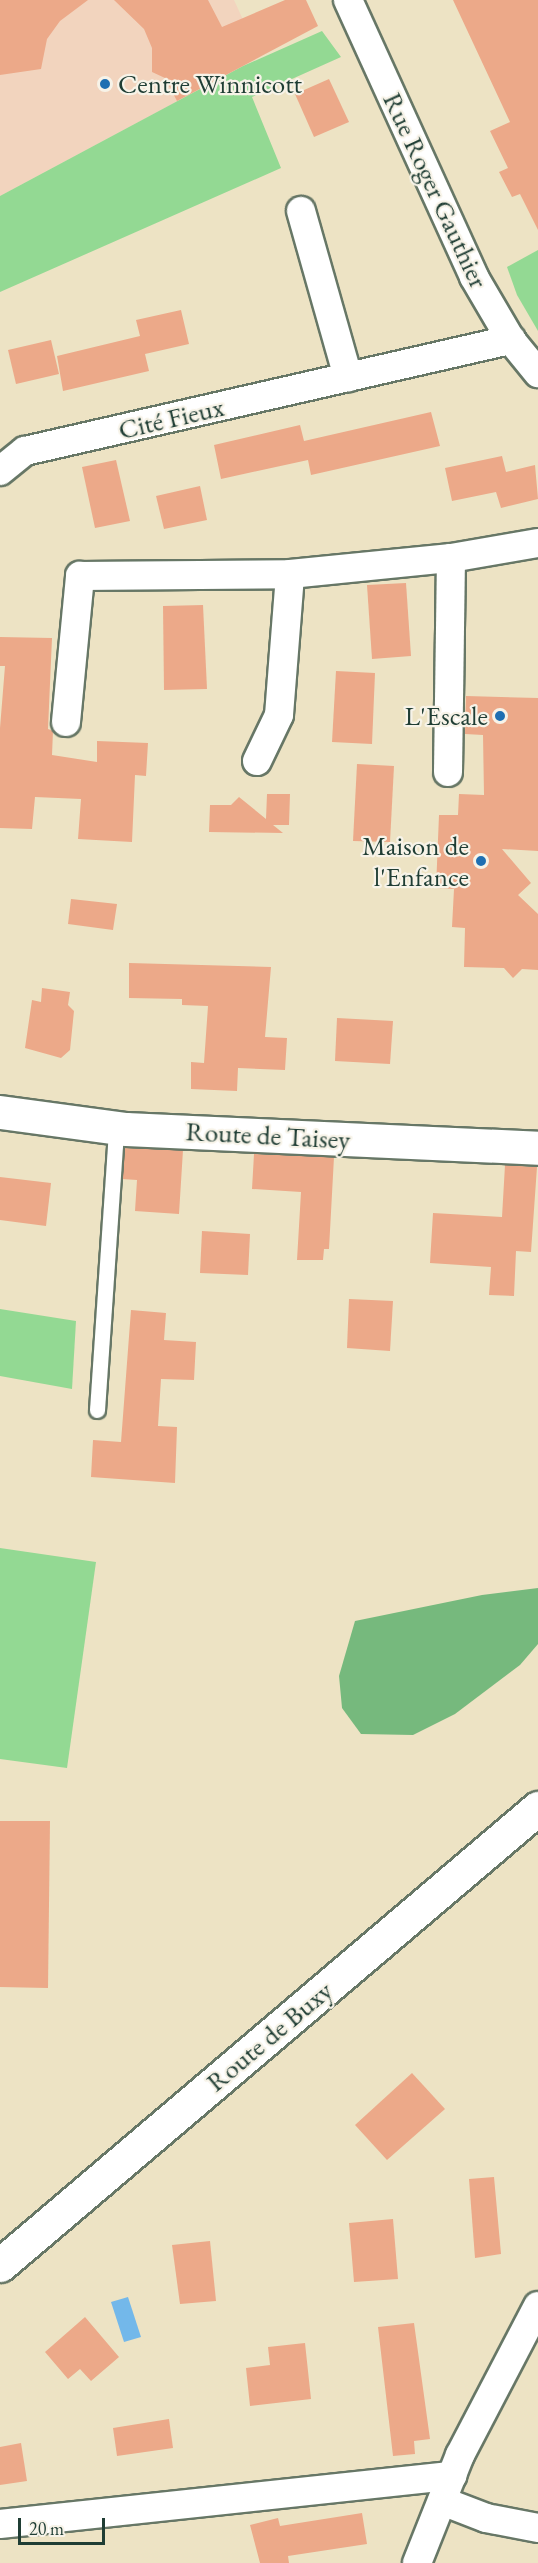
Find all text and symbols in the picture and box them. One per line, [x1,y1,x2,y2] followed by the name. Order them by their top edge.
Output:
[118,68,302,100] place label: Centre Winnicott
[96,75,114,93] marker: Centre Winnicott
[377,87,495,293] street label: Rue Roger Gauthier
[115,390,227,446] street label: Cité Fieux
[405,700,488,732] place label: L'Escale
[493,709,507,723] marker: L'Escale
[362,829,469,892] place label: Maison de l'Enfance
[474,854,488,868] marker: Maison de l'Enfance
[185,1115,351,1155] street label: Route de Taisey
[199,1974,339,2098] street label: Route de Buxy
[21,2506,108,2544] scale bar
[29,2517,64,2540] text: 20 m

